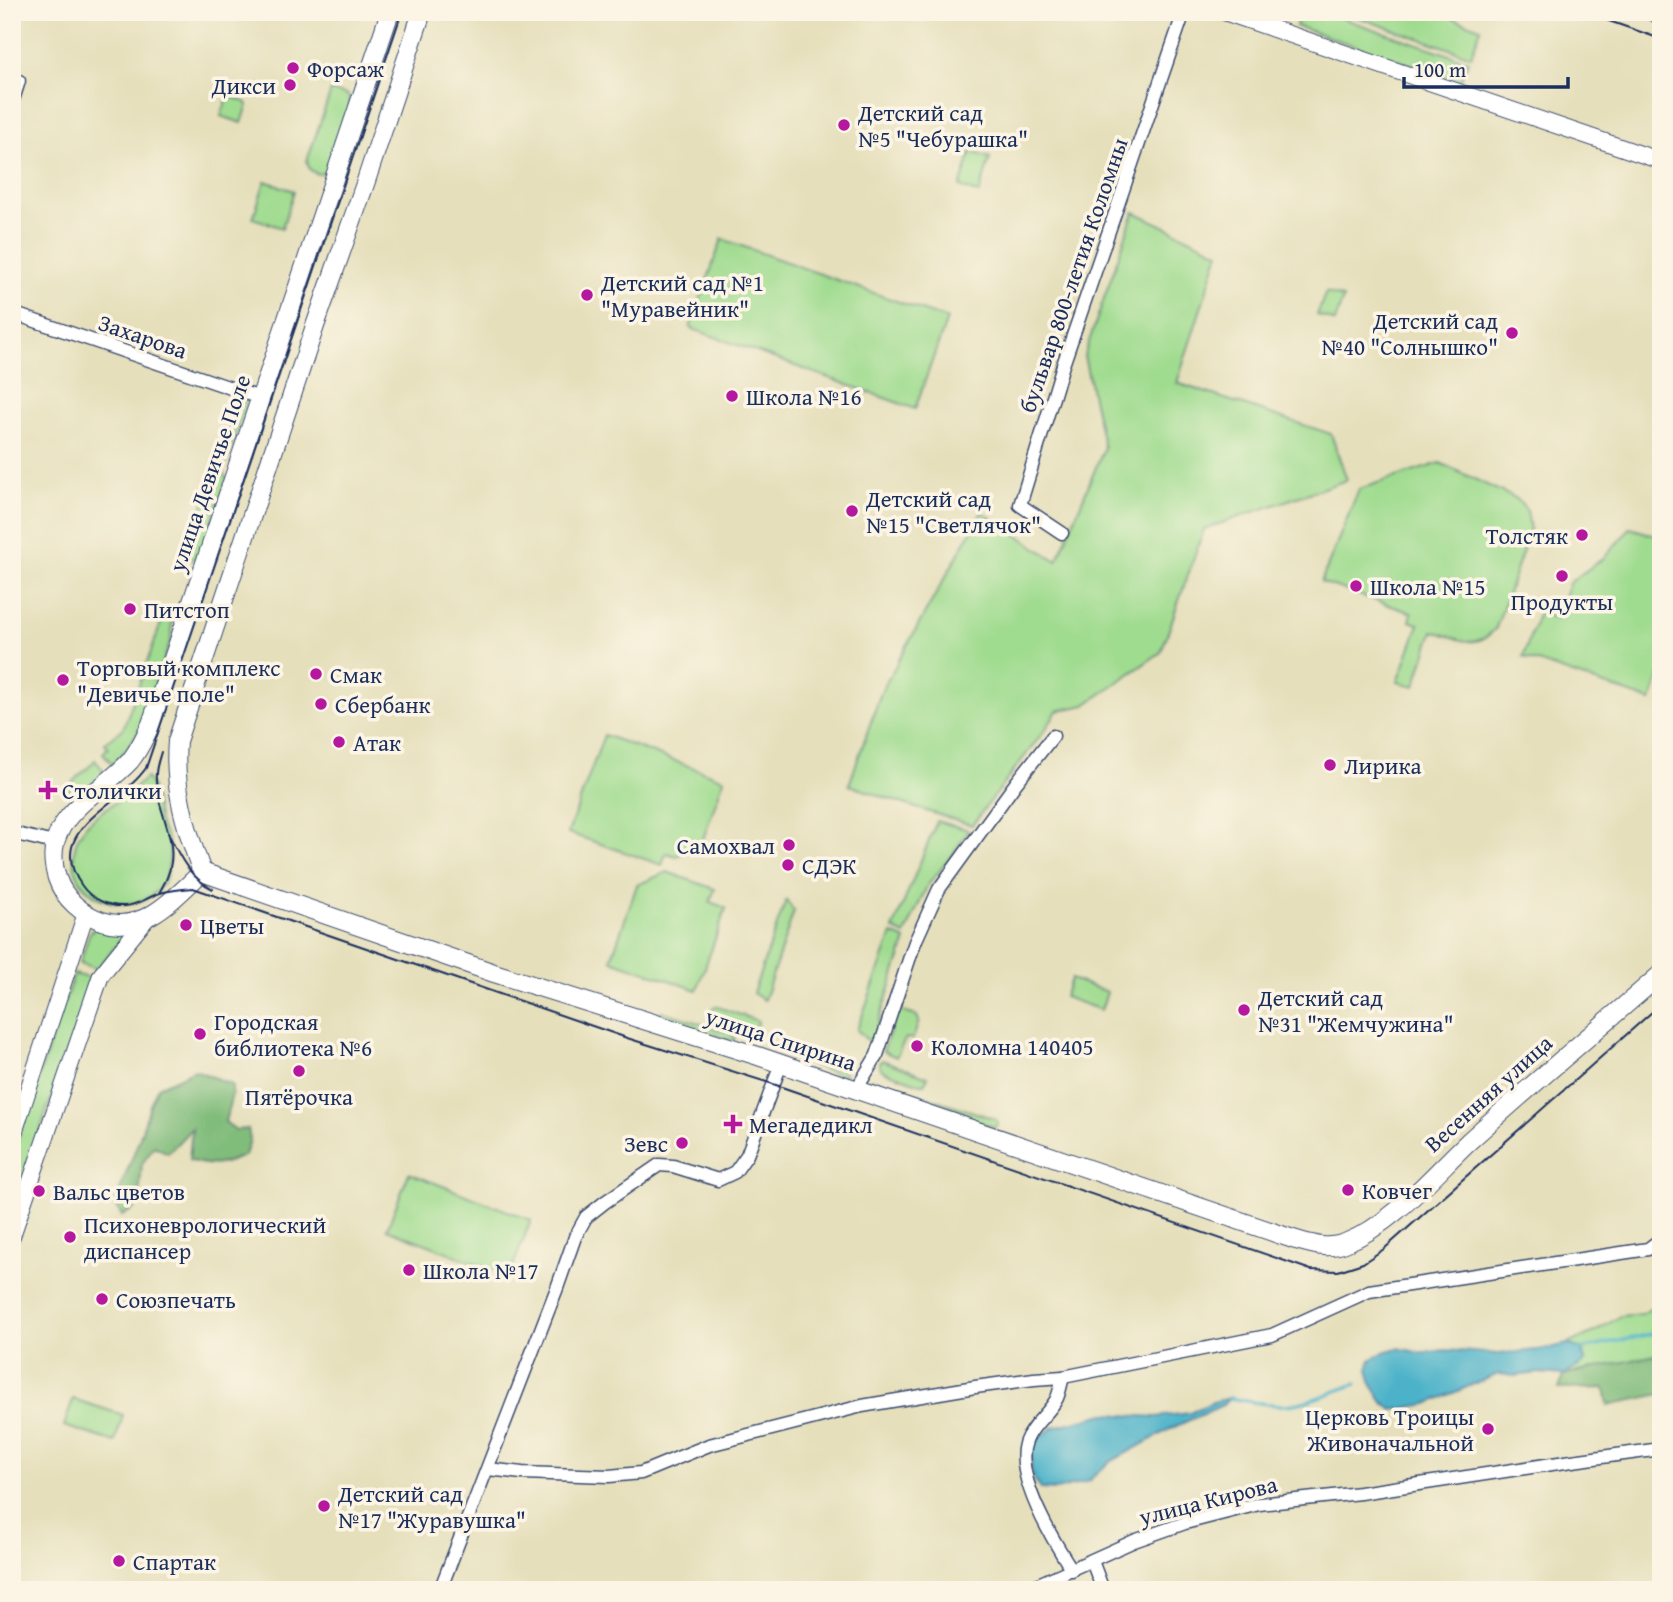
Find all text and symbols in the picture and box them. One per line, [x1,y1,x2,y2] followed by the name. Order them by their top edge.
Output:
[1404,46,1568,90] scale bar
[307,52,384,85] place label: Форсаж
[1414,54,1466,85] text: 100 m
[285,60,301,76] marker: Форсаж
[211,69,276,102] place label: Дикси
[282,77,298,93] marker: Дикси
[857,96,1028,155] place label: Детский сад №5 "Чебурашка"
[836,117,852,133] marker: Детский сад №5 "Чебурашка"
[1010,133,1136,417] street label: бульвар 800-летия Коломны
[600,266,764,325] place label: Детский сад №1 "Муравейник"
[579,287,595,303] marker: Детский сад №1 "Муравейник"
[1321,304,1498,363] place label: Детский сад №40 "Солнышко"
[94,305,192,367] street label: Захарова
[1504,325,1520,341] marker: Детский сад №40 "Солнышко"
[159,370,258,577] street label: улица Девичье Поле
[746,380,862,413] place label: Школа №16
[724,388,740,404] marker: Школа №16
[865,482,1041,541] place label: Детский сад №15 "Светлячок"
[844,503,860,519] marker: Детский сад №15 "Светлячок"
[1486,519,1568,552] place label: Толстяк
[1574,527,1590,543] marker: Толстяк
[1554,568,1570,584] marker: Продукты
[1370,570,1486,603] place label: Школа №15
[1348,578,1364,594] marker: Школа №15
[1511,585,1613,618] place label: Продукты
[144,593,230,626] place label: Питстоп
[122,601,138,617] marker: Питстоп
[77,651,280,710] place label: Торговый комплекс "Девичье поле"
[330,658,382,691] place label: Смак
[308,666,324,682] marker: Смак
[55,672,71,688] marker: Торговый комплекс "Девичье поле"
[335,688,431,721] place label: Сбербанк
[313,696,329,712] marker: Сбербанк
[353,726,401,759] place label: Атак
[331,734,347,750] marker: Атак
[1344,749,1421,782] place label: Лирика
[1322,757,1338,773] marker: Лирика
[62,774,162,807] place label: Столички
[40,782,56,798] marker: Столички
[677,829,775,862] place label: Самохвал
[781,837,797,853] marker: Самохвал
[802,849,856,882] place label: СДЭК
[780,857,796,873] marker: СДЭК
[200,909,264,942] place label: Цветы
[178,917,194,933] marker: Цветы
[1257,981,1454,1040] place label: Детский сад №31 "Жемчужина"
[700,999,861,1079] street label: улица Спирина
[1236,1002,1252,1018] marker: Детский сад №31 "Жемчужина"
[214,1005,372,1064] place label: Городская библиотека №6
[192,1026,208,1042] marker: Городская библиотека №6
[1417,1027,1559,1159] street label: Весенняя улица
[931,1030,1093,1063] place label: Коломна 140405
[909,1038,925,1054] marker: Коломна 140405
[291,1063,307,1079] marker: Пятёрочка
[245,1080,353,1113] place label: Пятёрочка
[749,1108,873,1141] place label: Мегадедикл
[723,1114,743,1134] marker: Мегадедикл
[624,1127,668,1160] place label: Зевс
[674,1135,690,1151] marker: Зевс
[1362,1174,1432,1207] place label: Ковчег
[53,1175,185,1208] place label: Вальс цветов
[1340,1182,1356,1198] marker: Ковчег
[31,1183,47,1199] marker: Вальс цветов
[84,1208,326,1267] place label: Психоневрологический диспансер
[62,1229,78,1245] marker: Психоневрологический диспансер
[423,1254,539,1287] place label: Школа №17
[401,1262,417,1278] marker: Школа №17
[116,1283,236,1316] place label: Союзпечать
[94,1291,110,1307] marker: Союзпечать
[1305,1400,1474,1459] place label: Церковь Троицы Живоначальной
[1480,1421,1496,1437] marker: Церковь Троицы Живоначальной
[1134,1467,1281,1533] street label: улица Кирова
[337,1477,526,1536] place label: Детский сад №17 "Журавушка"
[316,1498,332,1514] marker: Детский сад №17 "Журавушка"
[133,1545,216,1578] place label: Спартак
[111,1553,127,1569] marker: Спартак

